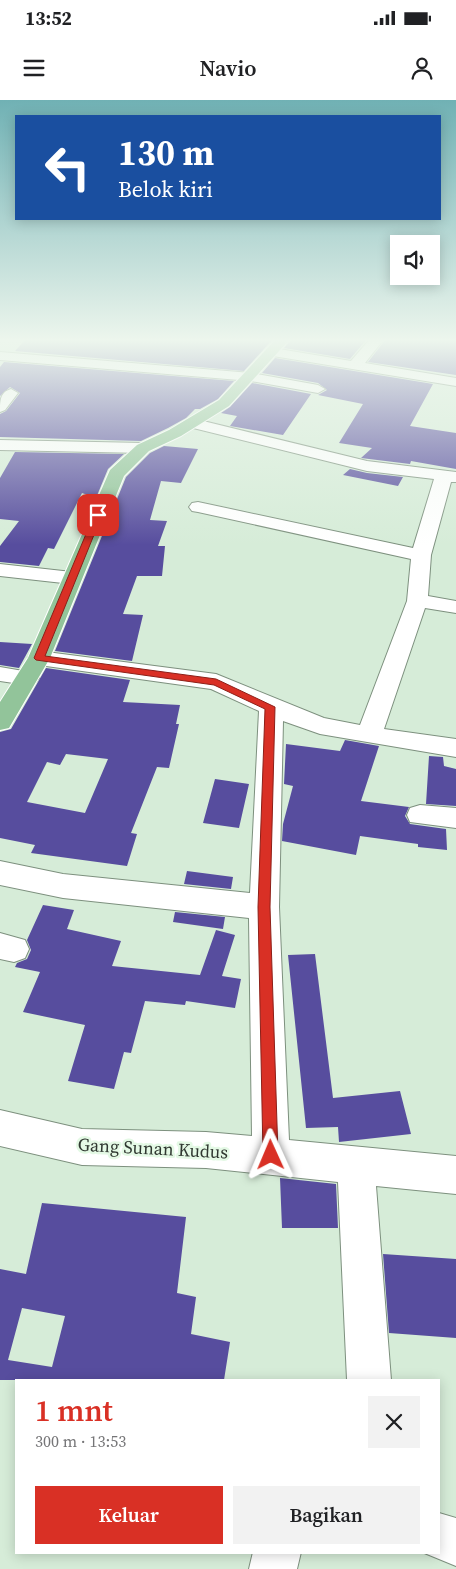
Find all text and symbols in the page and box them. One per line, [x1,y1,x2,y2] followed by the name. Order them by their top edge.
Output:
[25,5,72,31] text: 13:52
[200,53,256,83] text: Navio
[20,54,48,82] icon: menu
[408,54,436,82] icon: person
[118,129,214,177] text: 130 m
[35,135,100,200] icon: left
[118,174,213,204] text: Belok kiri
[390,235,440,285] map controls
[390,235,440,285] button: sound
[77,494,119,536] pin
[84,501,112,529] icon: arrive
[244,1128,296,1180] position arrow
[77,1132,229,1164] street label: Gang Sunan Kudus
[35,1390,113,1431] text: 1 mnt
[368,1396,420,1448] button: close
[35,1430,126,1452] text: 300 m · 13:53
[35,1486,223,1544] button: Keluar
[233,1486,420,1544] button: Bagikan

